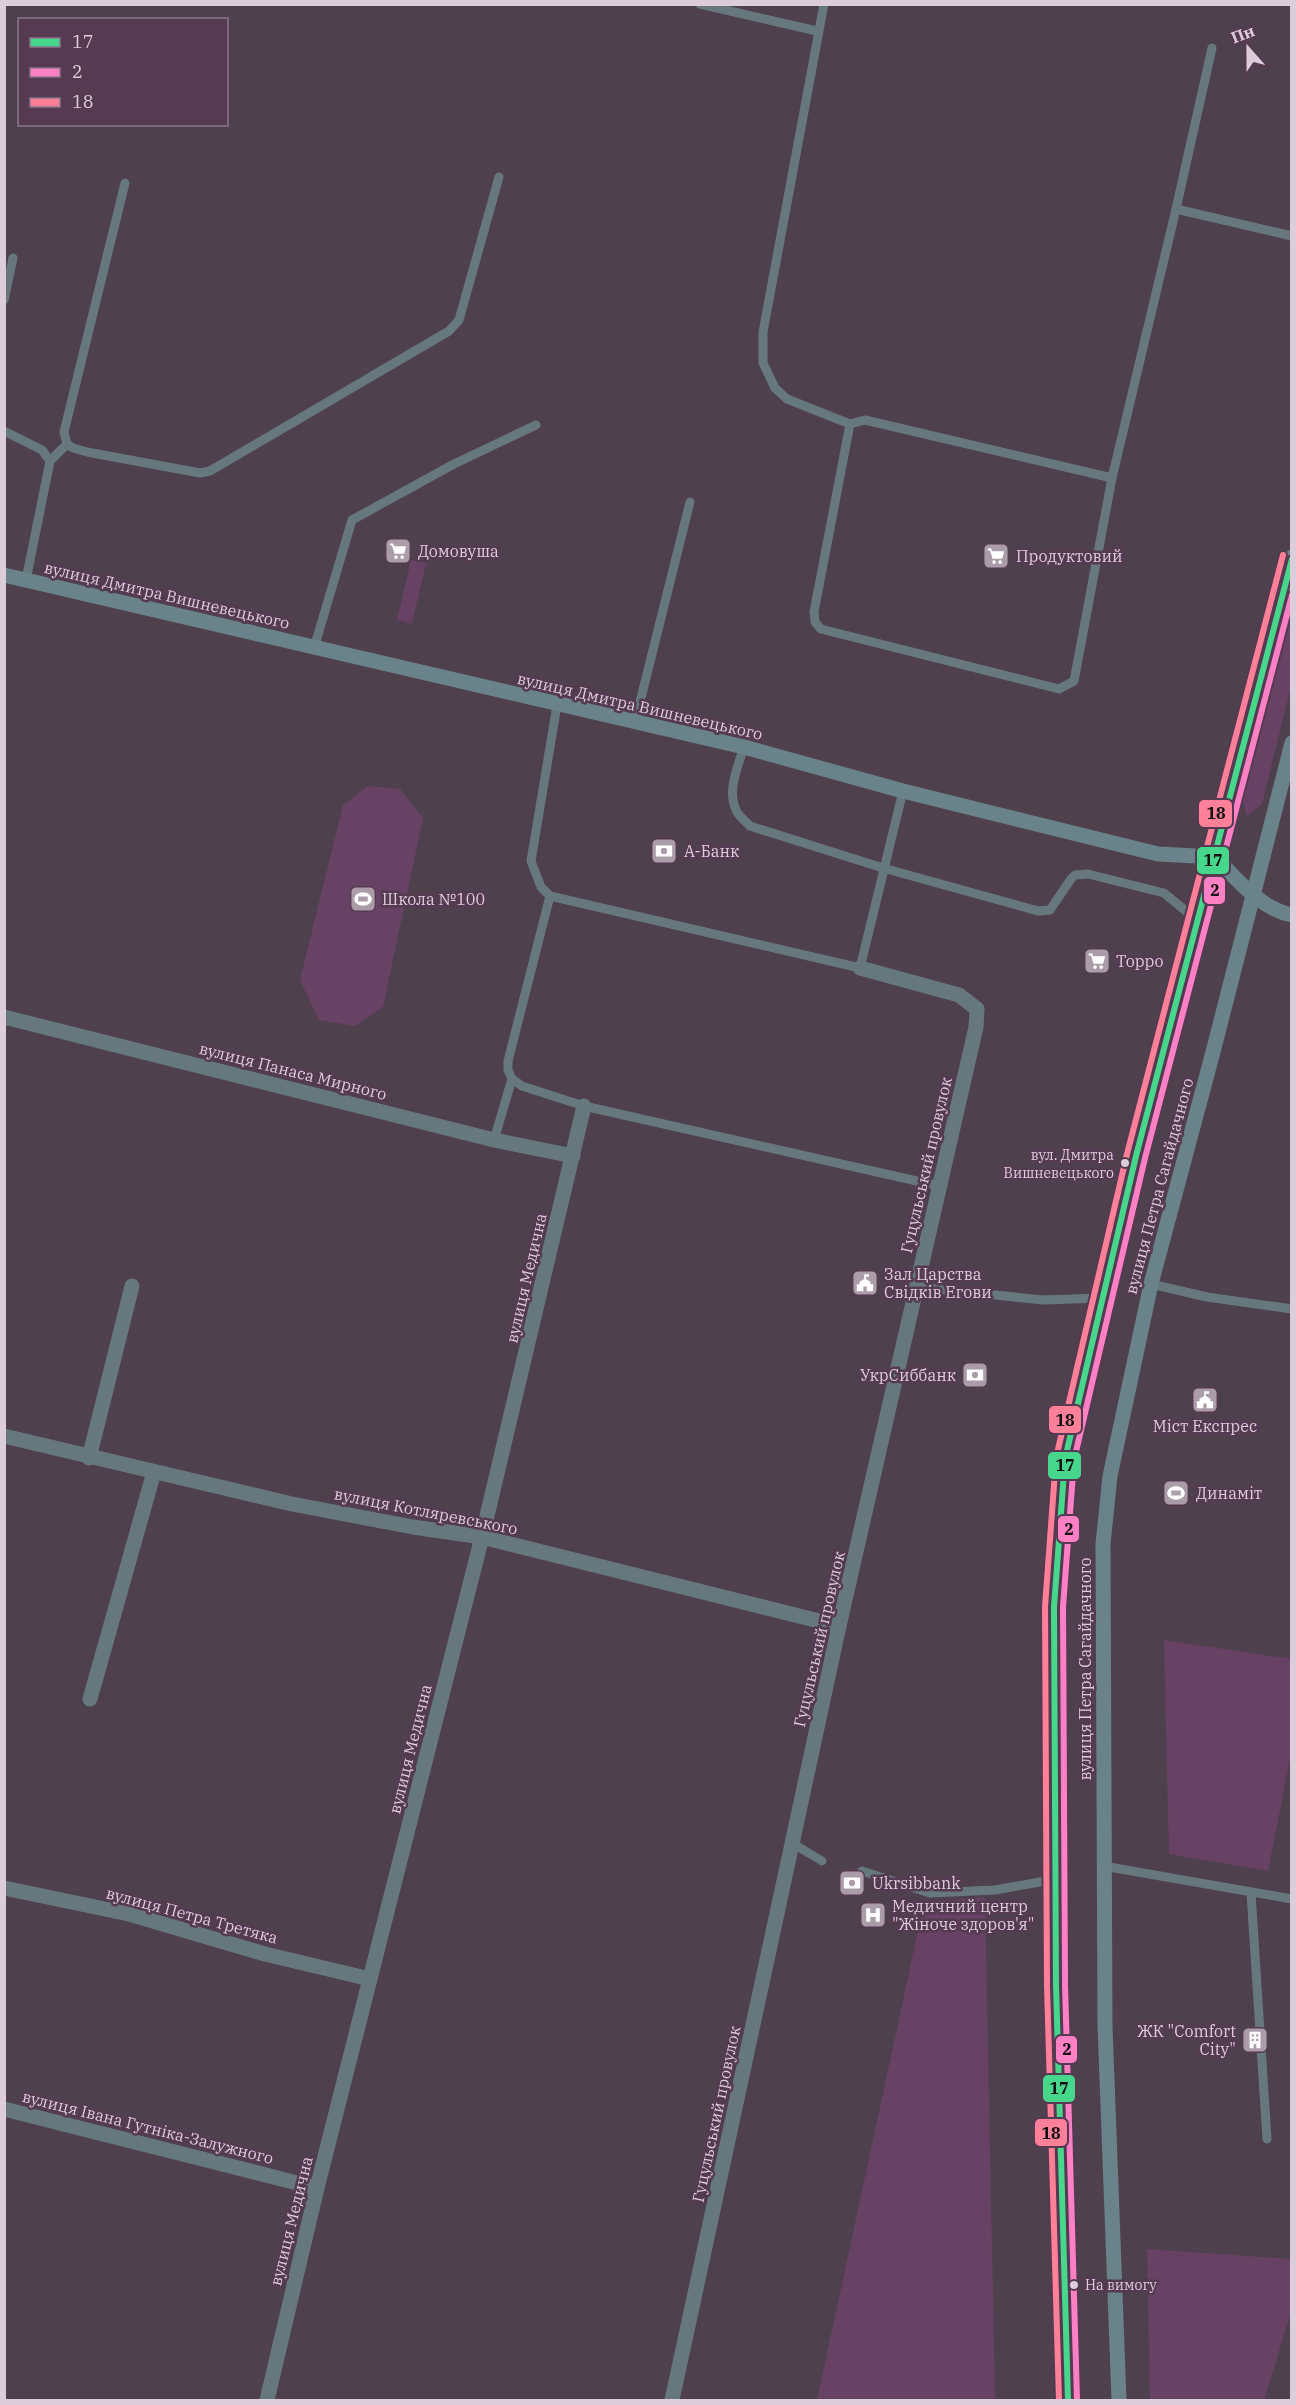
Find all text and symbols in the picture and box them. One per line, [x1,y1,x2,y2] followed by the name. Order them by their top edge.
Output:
[18,18,228,126] legend
[1218,18,1278,78] north arrow
[1228,20,1257,48] text: Пн
[72,30,94,53] text: 17
[72,60,83,83] text: 2
[72,90,94,113] text: 18
[383,536,413,566] supermarket icon: Домовуша
[418,541,499,561] place label: Домовуша
[981,541,1011,571] supermarket icon: Продуктовий
[1016,546,1123,566] place label: Продуктовий
[42,557,292,633] street label: вулиця Дмитра Вишневецького
[515,668,765,744] street label: вулиця Дмитра Вишневецького
[1198,799,1233,828] line badge: 18
[1206,803,1226,823] text: 18
[649,836,679,866] bank icon: А-Банк
[684,841,740,861] place label: А-Банк
[1196,846,1230,875] line badge: 17
[1203,850,1223,870] text: 17
[1203,876,1226,905] line badge: 2
[1210,880,1220,900] text: 2
[348,884,378,914] sports icon: Школа №100
[382,889,485,909] place label: Школа №100
[1082,946,1112,976] supermarket icon: Торро
[1116,951,1164,971] place label: Торро
[197,1038,389,1104] street label: вулиця Панаса Мирного
[896,1074,956,1255] street label: Гуцульський провулок
[1120,1076,1198,1296] street label: вулиця Петра Сагайдачного
[1004,1146,1114,1182] place label: вул. Дмитра Вишневецького
[1119,1157,1131,1169] marker: вул. Дмитра Вишневецького
[501,1211,551,1345] street label: вулиця Медична
[884,1264,992,1302] place label: Зал Царства Свiдкiв Егови
[850,1268,880,1298] public building icon: Зал Царства Свiдкiв Егови
[960,1360,990,1390] bank icon: УкрСиббанк
[860,1365,957,1385] place label: УкрСиббанк
[1190,1385,1220,1415] public building icon: Міст Експрес
[1048,1405,1082,1434] line badge: 18
[1055,1410,1075,1430] text: 18
[1153,1416,1257,1436] place label: Міст Експрес
[1047,1451,1082,1480] line badge: 17
[1055,1455,1075,1475] text: 17
[1161,1478,1191,1508] sports icon: Динаміт
[333,1483,519,1539] street label: вулиця Котляревського
[1196,1483,1262,1503] place label: Динаміт
[1057,1515,1080,1543] line badge: 2
[1064,1519,1074,1539] text: 2
[789,1548,849,1729] street label: Гуцульський провулок
[1075,1558,1095,1780] street label: вулиця Петра Сагайдачного
[384,1682,436,1816] street label: вулиця Медична
[837,1868,867,1898] bank icon: Ukrsibbank
[872,1873,961,1893] place label: Ukrsibbank
[104,1882,280,1948] street label: вулиця Петра Третяка
[892,1896,1034,1934] place label: Медичний центр "Жіноче здоров'я"
[858,1900,888,1930] hospital icon: Медичний центр "Жіноче здоров'я"
[1137,2021,1236,2059] place label: ЖК "Comfort City"
[688,2023,745,2204] street label: Гуцульський провулок
[1240,2025,1270,2055] building icon: ЖК "Comfort City"
[1055,2035,1078,2064] line badge: 2
[1062,2039,1072,2059] text: 2
[1042,2074,1076,2103] line badge: 17
[1049,2078,1069,2098] text: 17
[20,2086,276,2168] street label: вулиця Івана Гутніка-Залужного
[1034,2118,1068,2147] line badge: 18
[1041,2123,1061,2143] text: 18
[265,2154,317,2288] street label: вулиця Медична
[1085,2276,1157,2294] place label: На вимогу
[1068,2279,1080,2291] marker: На вимогу

